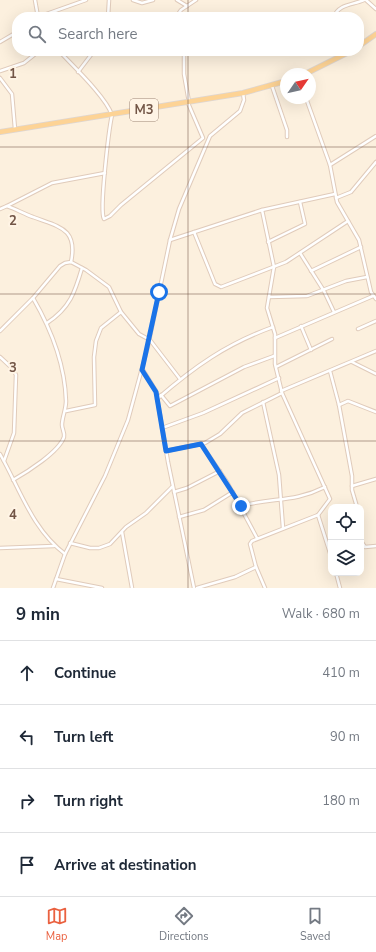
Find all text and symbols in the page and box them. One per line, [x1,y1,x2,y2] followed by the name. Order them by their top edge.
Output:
[12,12,364,56] search box
[26,23,48,45] icon: search
[58,24,138,44] text: Search here
[9,65,17,83] text: 1
[280,68,316,104] north arrow
[130,99,158,121] road number: M3
[9,212,17,230] text: 2
[150,283,168,301] route start
[9,359,17,377] text: 3
[232,497,250,515] route end
[328,504,364,576] map controls
[328,504,364,540] button: locate
[9,506,17,524] text: 4
[328,540,364,576] button: layers
[16,603,60,626] text: 9 min
[282,605,360,623] text: Walk · 680 m
[16,662,38,684] icon: ahead
[54,663,116,683] text: Continue
[322,664,360,682] text: 410 m
[16,726,38,748] icon: left
[54,727,113,747] text: Turn left
[330,728,360,746] text: 90 m
[16,790,38,812] icon: right
[54,791,123,811] text: Turn right
[322,792,360,810] text: 180 m
[16,854,38,876] icon: arrive
[54,855,197,875] text: Arrive at destination
[46,905,68,944] tab: Map
[159,905,209,944] tab: Directions
[300,905,330,944] tab: Saved

